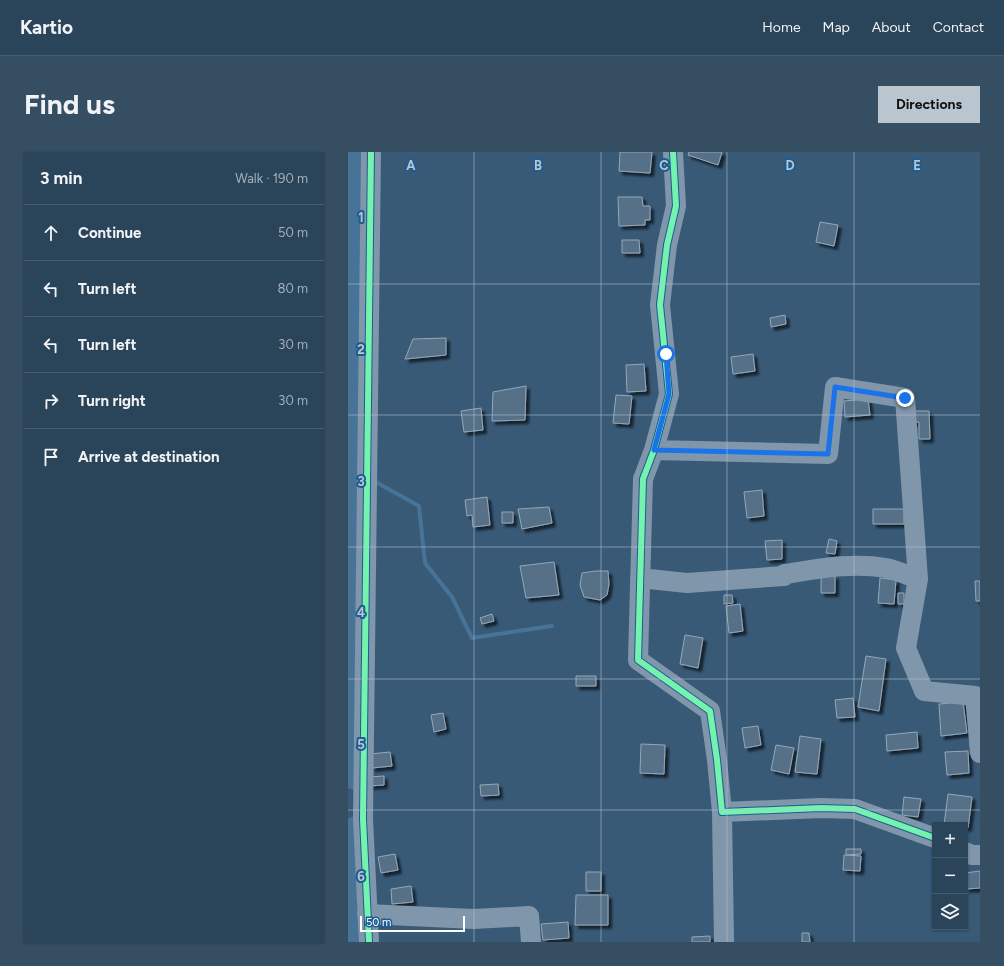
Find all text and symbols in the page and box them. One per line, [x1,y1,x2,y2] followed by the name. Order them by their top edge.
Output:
[20,16,73,39] text: Kartio
[762,19,801,36] text: Home
[823,19,850,36] text: Map
[872,19,911,36] text: About
[933,19,984,36] text: Contact
[878,86,980,123] button: Directions
[24,87,115,121] text: Find us
[406,158,416,173] text: A
[534,158,542,173] text: B
[659,158,669,173] text: C
[785,158,795,173] text: D
[913,158,921,173] text: E
[40,168,82,188] text: 3 min
[235,171,308,186] text: Walk · 190 m
[358,210,364,225] text: 1
[40,222,62,244] icon: ahead
[78,224,141,242] text: Continue
[278,225,308,240] text: 50 m
[40,278,62,300] icon: left
[78,280,136,298] text: Turn left
[277,281,308,296] text: 80 m
[40,334,62,356] icon: left
[78,336,136,354] text: Turn left
[278,337,308,352] text: 30 m
[357,342,365,357] text: 2
[657,345,675,363] route start
[896,389,914,407] route end
[40,390,62,412] icon: right
[78,392,146,410] text: Turn right
[278,393,308,408] text: 30 m
[40,446,62,468] icon: arrive
[78,448,219,466] text: Arrive at destination
[357,474,365,489] text: 3
[357,605,365,620] text: 4
[357,737,365,752] text: 5
[932,822,968,930] map controls
[932,822,968,858] button: +
[932,858,968,894] button: −
[357,869,365,884] text: 6
[932,894,968,930] button: layers
[360,914,465,933] scale bar
[366,916,391,929] text: 50 m

